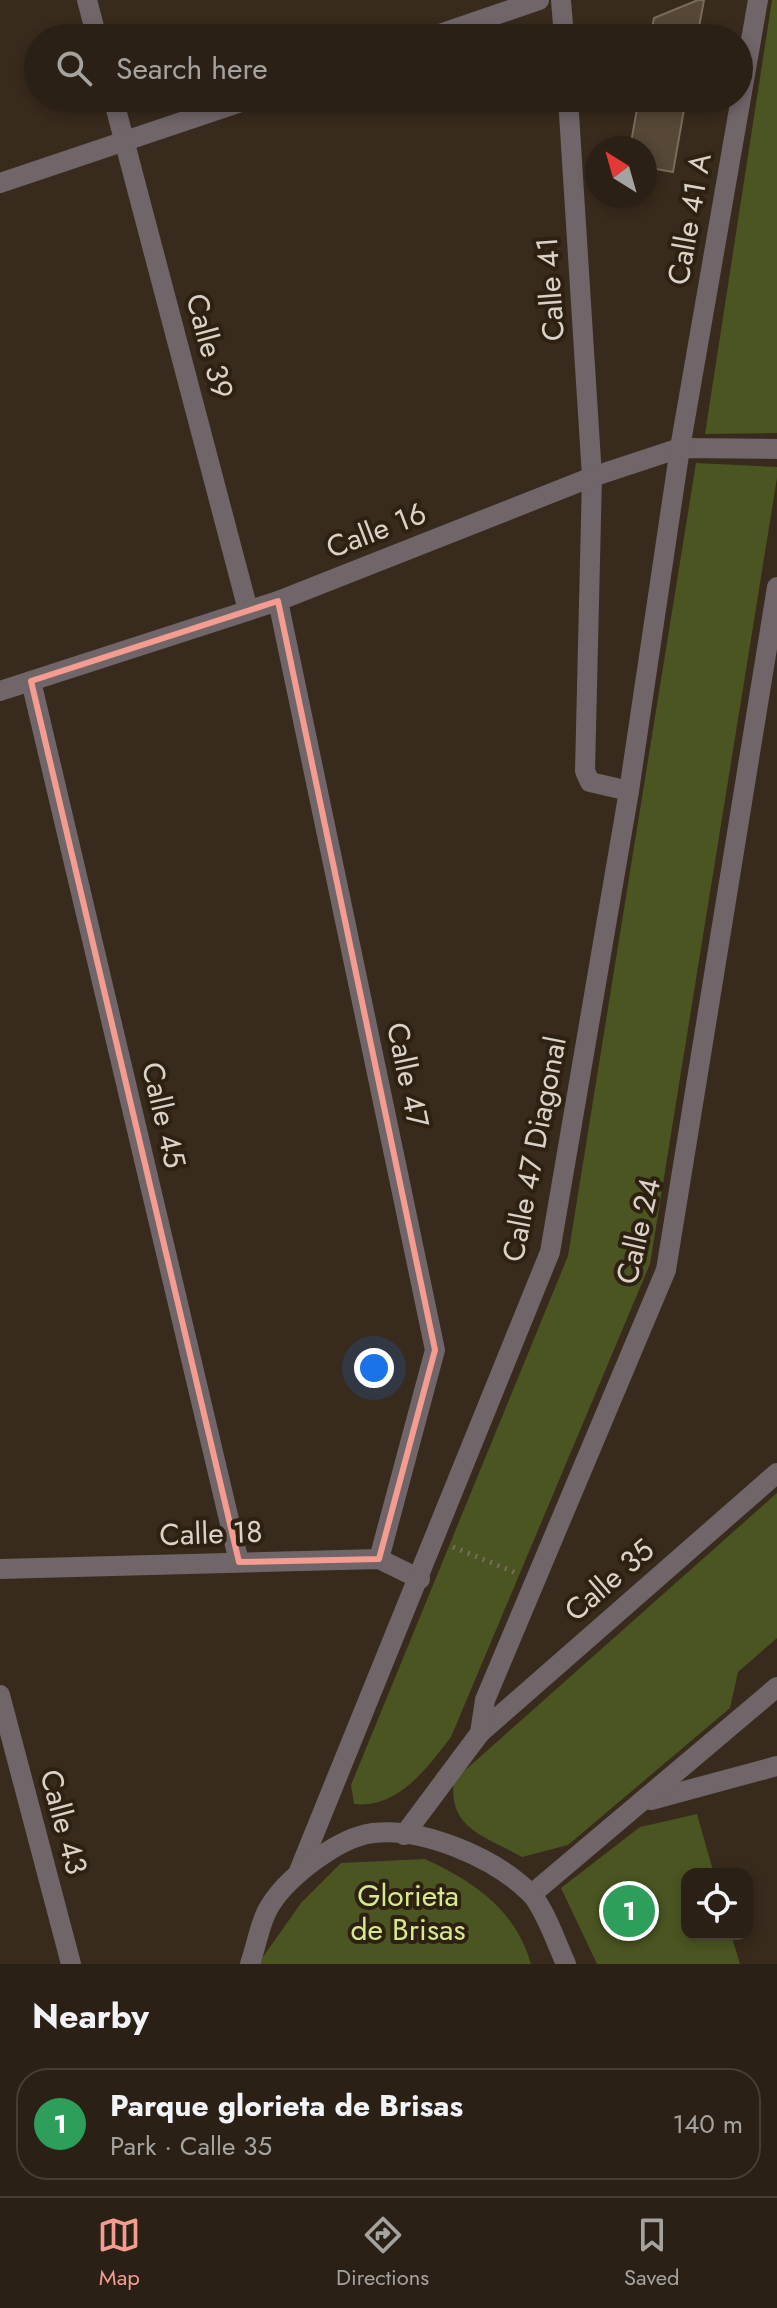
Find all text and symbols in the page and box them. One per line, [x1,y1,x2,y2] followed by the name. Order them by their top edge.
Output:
[24,24,753,112] search box
[52,46,96,90] icon: search
[116,47,268,90] text: Search here
[585,136,657,208] north arrow
[656,150,722,288] street label: Calle 41 A
[525,236,575,342] street label: Calle 41
[175,289,245,403] street label: Calle 39
[320,491,432,569] street label: Calle 16
[376,1018,440,1132] street label: Calle 47
[491,1033,577,1265] street label: Calle 47 Diagonal
[131,1058,197,1172] street label: Calle 45
[605,1174,671,1288] street label: Calle 24
[354,1348,394,1388] your location
[159,1510,263,1556] street label: Calle 18
[555,1529,663,1631] street label: Calle 35
[29,1765,99,1879] street label: Calle 43
[681,1868,753,1940] map controls
[681,1868,753,1940] button: locate
[351,1874,466,1951] park label: Glorieta de Brisas
[603,1881,655,1941] pin: 1
[32,1992,149,2041] text: Nearby
[110,2084,463,2127] text: Parque glorieta de Brisas
[53,2105,67,2143] text: 1
[672,2105,743,2143] text: 140 m
[110,2127,272,2165] text: Park · Calle 35
[97,2213,141,2293] tab: Map
[336,2213,429,2293] tab: Directions
[624,2213,680,2293] tab: Saved

